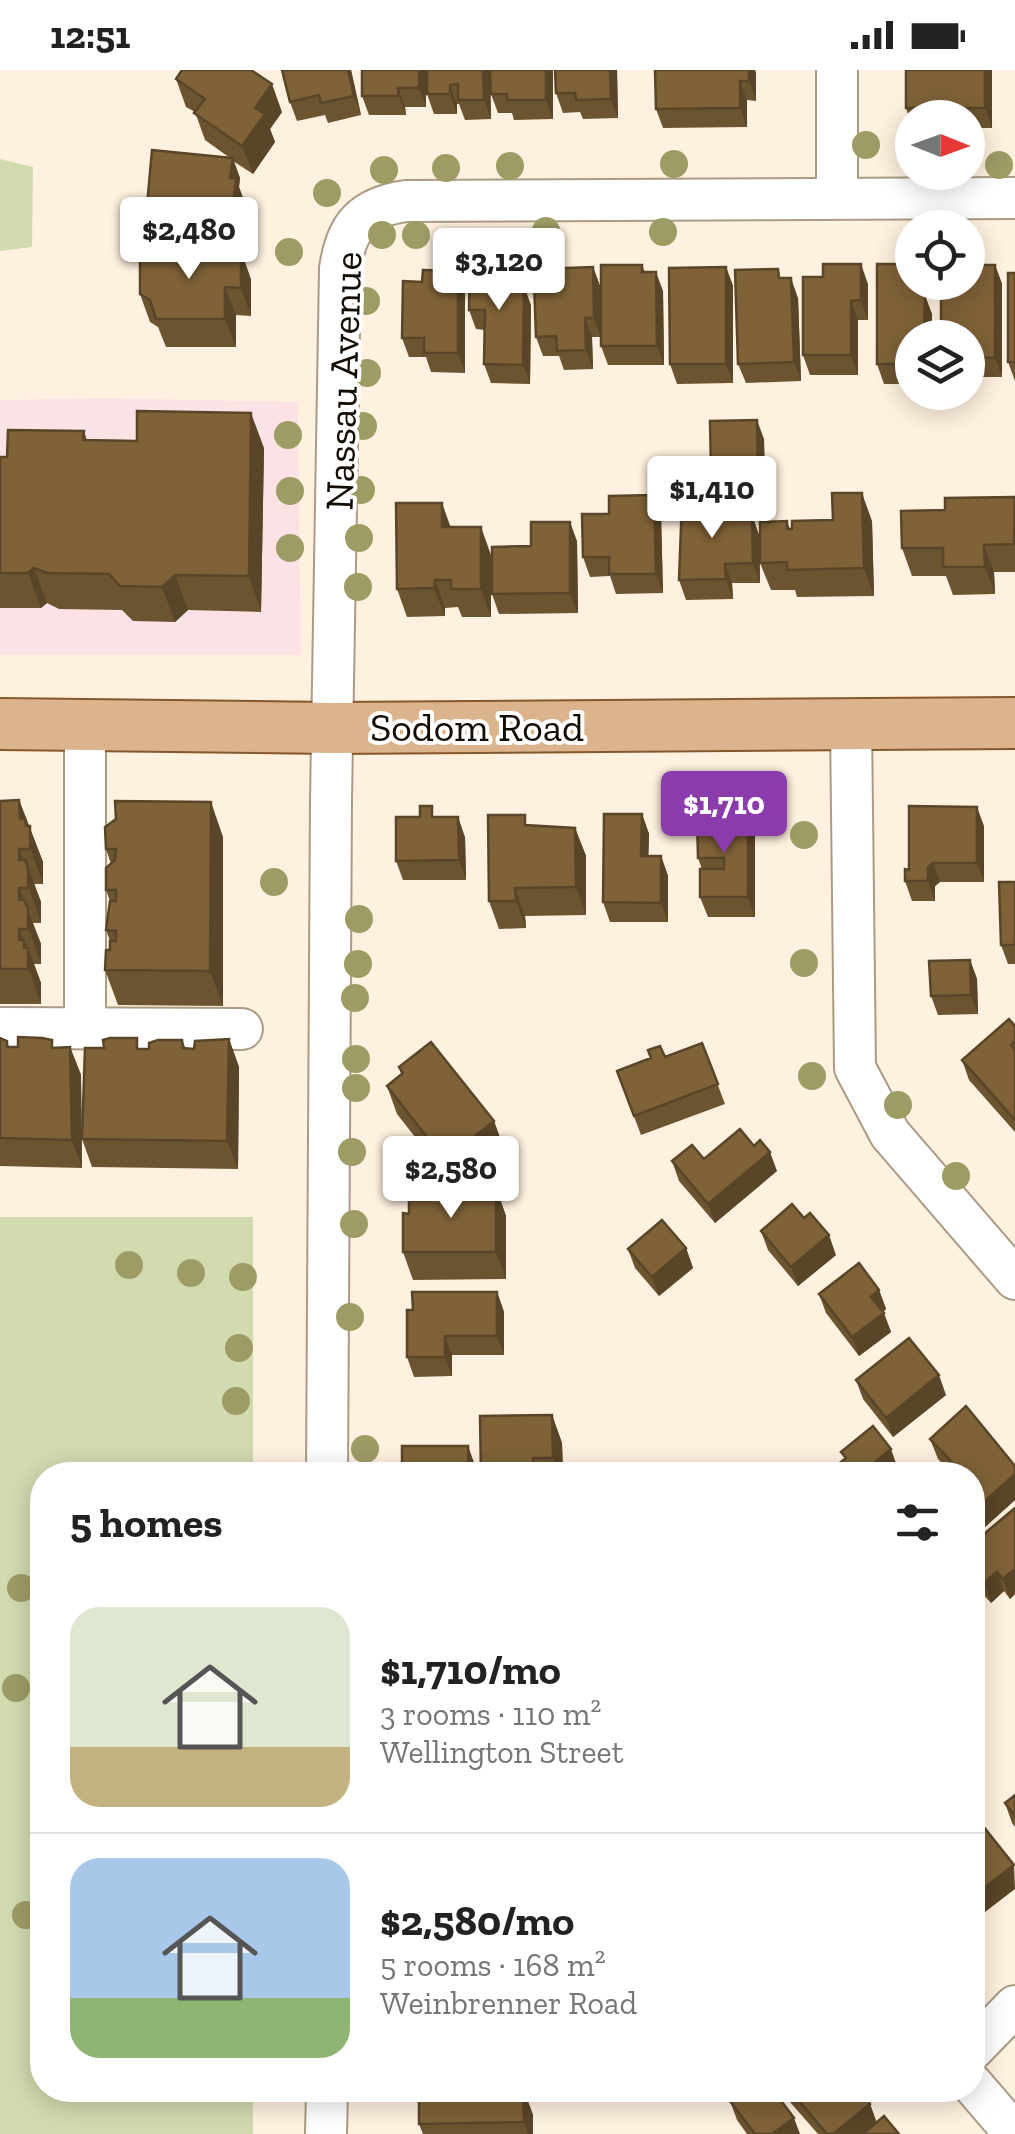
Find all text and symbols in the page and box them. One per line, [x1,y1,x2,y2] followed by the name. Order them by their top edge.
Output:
[50,12,130,58] text: 12:51
[895,100,985,190] north arrow
[895,100,985,410] map controls
[108,197,270,282] pin: $2,480
[142,210,236,248] text: $2,480
[895,210,985,300] button: locate
[418,228,580,313] pin: $3,120
[455,241,543,279] text: $3,120
[314,251,372,511] street label: Nassau Avenue
[895,320,985,410] button: layers
[631,456,793,541] pin: $1,410
[669,469,755,507] text: $1,410
[370,703,584,751] street label: Sodom Road
[643,771,805,856] pin: $1,710
[683,784,765,822] text: $1,710
[370,1136,532,1221] pin: $2,580
[405,1149,497,1187] text: $2,580
[890,1495,945,1550] icon: filters
[70,1497,223,1548] text: 5 homes
[380,1644,561,1695] text: $1,710/mo
[150,1647,270,1767] icon: home
[380,1695,601,1733] text: 3 rooms · 110 m²
[380,1733,624,1771] text: Wellington Street
[380,1895,574,1946] text: $2,580/mo
[150,1898,270,2018] icon: home
[380,1946,606,1984] text: 5 rooms · 168 m²
[380,1984,637,2022] text: Weinbrenner Road

